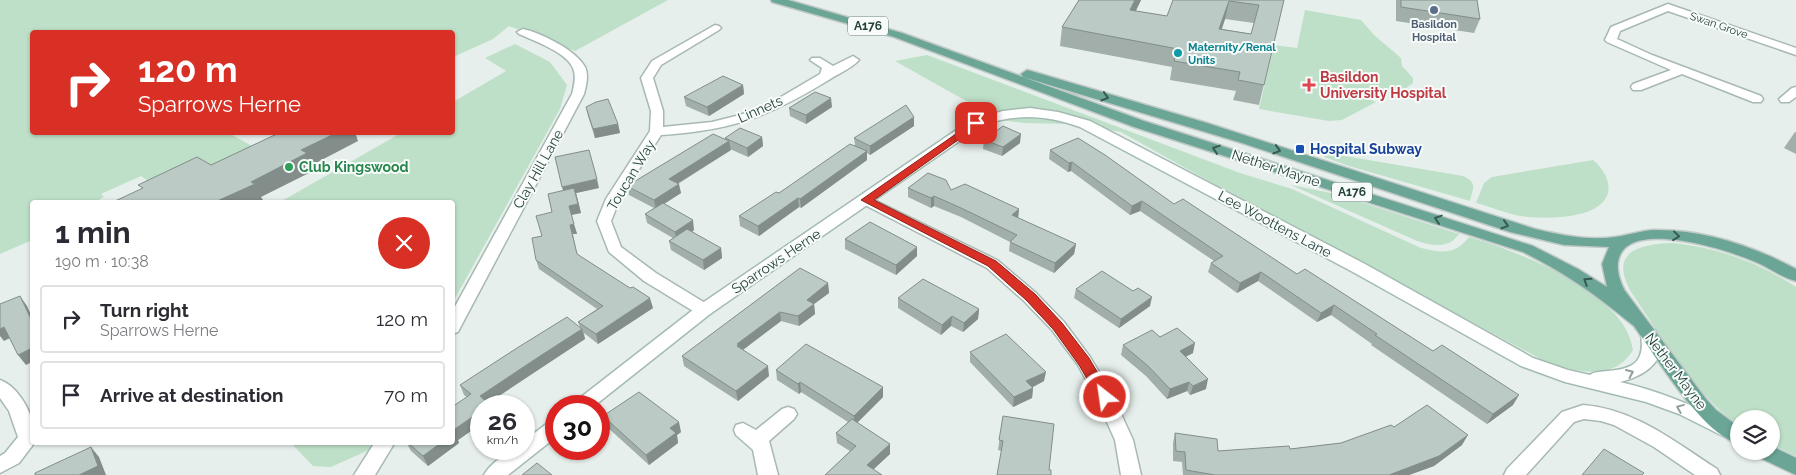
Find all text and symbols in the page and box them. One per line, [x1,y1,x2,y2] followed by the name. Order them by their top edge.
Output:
[1428,4,1440,16] marker: Basildon Hospital
[1688,9,1750,42] street label: Swan Grove
[848,16,888,36] road number: A176
[1411,18,1457,44] place label: Basildon Hospital
[1188,41,1276,67] place label: Maternity/Renal Units
[1172,47,1184,59] marker: Maternity/Renal Units
[138,49,238,90] text: 120 m
[55,50,120,115] icon: right
[1320,69,1447,101] place label: Basildon University Hospital
[1302,78,1316,92] marker: Basildon University Hospital
[138,91,301,117] text: Sparrows Herne
[735,92,785,126] street label: Linnets
[1100,92,1109,102] one-way arrow
[955,102,997,144] pin
[962,109,990,137] icon: arrive
[510,127,566,211] street label: Clay Hill Lane
[604,137,658,213] street label: Toucan Way
[1310,141,1422,157] place label: Hospital Subway
[1294,143,1306,155] marker: Hospital Subway
[1213,144,1221,154] one-way arrow
[1272,145,1281,155] one-way arrow
[1230,146,1322,190] street label: Nether Mayne
[299,159,408,175] place label: Club Kingswood
[283,161,295,173] marker: Club Kingswood
[1332,182,1372,202] road number: A176
[1216,187,1334,261] street label: Lee Woottens Lane
[55,215,131,250] text: 1 min
[1434,215,1443,225] one-way arrow
[378,217,430,269] button: close
[1500,220,1509,230] one-way arrow
[729,225,823,297] street label: Sparrows Herne
[1672,230,1680,241] one-way arrow
[55,252,149,271] text: 190 m · 10:38
[1584,278,1593,288] one-way arrow
[100,299,189,321] text: Turn right
[57,305,85,333] icon: right
[376,308,428,330] text: 120 m
[100,321,219,340] text: Sparrows Herne
[1642,330,1710,412] street label: Nether Mayne
[1625,368,1634,379] one-way arrow
[1078,370,1130,422] position arrow
[57,381,85,409] icon: arrive
[100,384,284,406] text: Arrive at destination
[384,384,428,406] text: 70 m
[545,395,610,460] speed limit sign: 30
[1676,403,1684,413] one-way arrow
[488,406,517,436] text: 26
[1730,410,1780,460] map controls
[1730,410,1780,460] button: layers
[487,433,518,447] text: km/h

